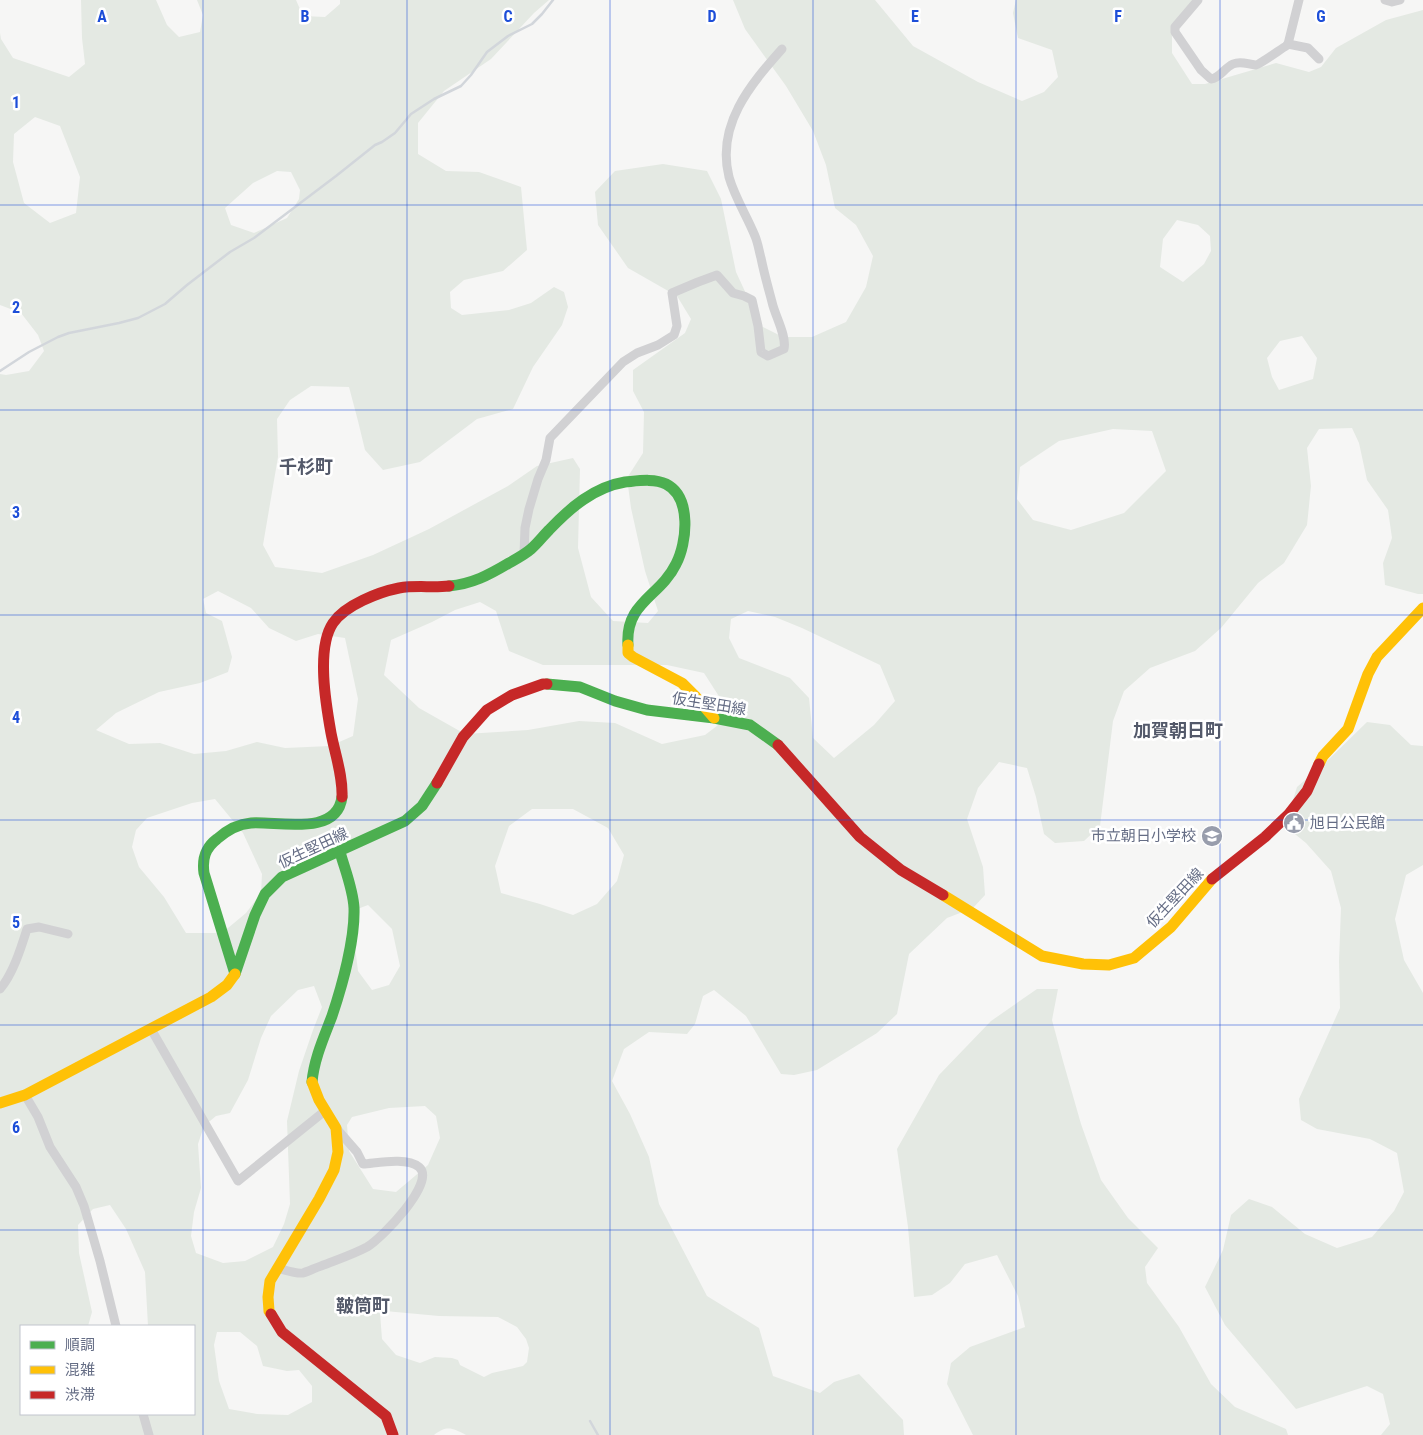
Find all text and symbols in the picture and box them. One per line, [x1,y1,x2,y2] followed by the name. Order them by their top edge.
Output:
[97,7,107,26] text: A
[301,7,310,26] text: B
[503,7,513,26] text: C
[707,7,717,26] text: D
[911,7,919,26] text: E
[1114,7,1122,26] text: F
[1316,7,1326,26] text: G
[12,93,20,112] text: 1
[12,298,20,317] text: 2
[279,456,333,477] district label: 千杉町
[12,503,20,522] text: 3
[671,689,747,719] street label: 仮生堅田線
[12,708,20,727] text: 4
[1133,720,1223,741] district label: 加賀朝日町
[1282,811,1306,835] public building icon: 旭日公民館
[1310,814,1385,832] place label: 旭日公民館
[275,824,351,872] street label: 仮生堅田線
[1200,824,1224,848] school or university icon: 市立朝日小学校
[1091,827,1196,845] place label: 市立朝日小学校
[1143,864,1207,932] street label: 仮生堅田線
[12,913,20,932] text: 5
[12,1118,20,1137] text: 6
[336,1295,390,1316] district label: 鞁筒町
[20,1325,195,1415] legend
[65,1336,95,1354] text: 順調
[65,1361,95,1379] text: 混雑
[65,1386,95,1404] text: 渋滞

